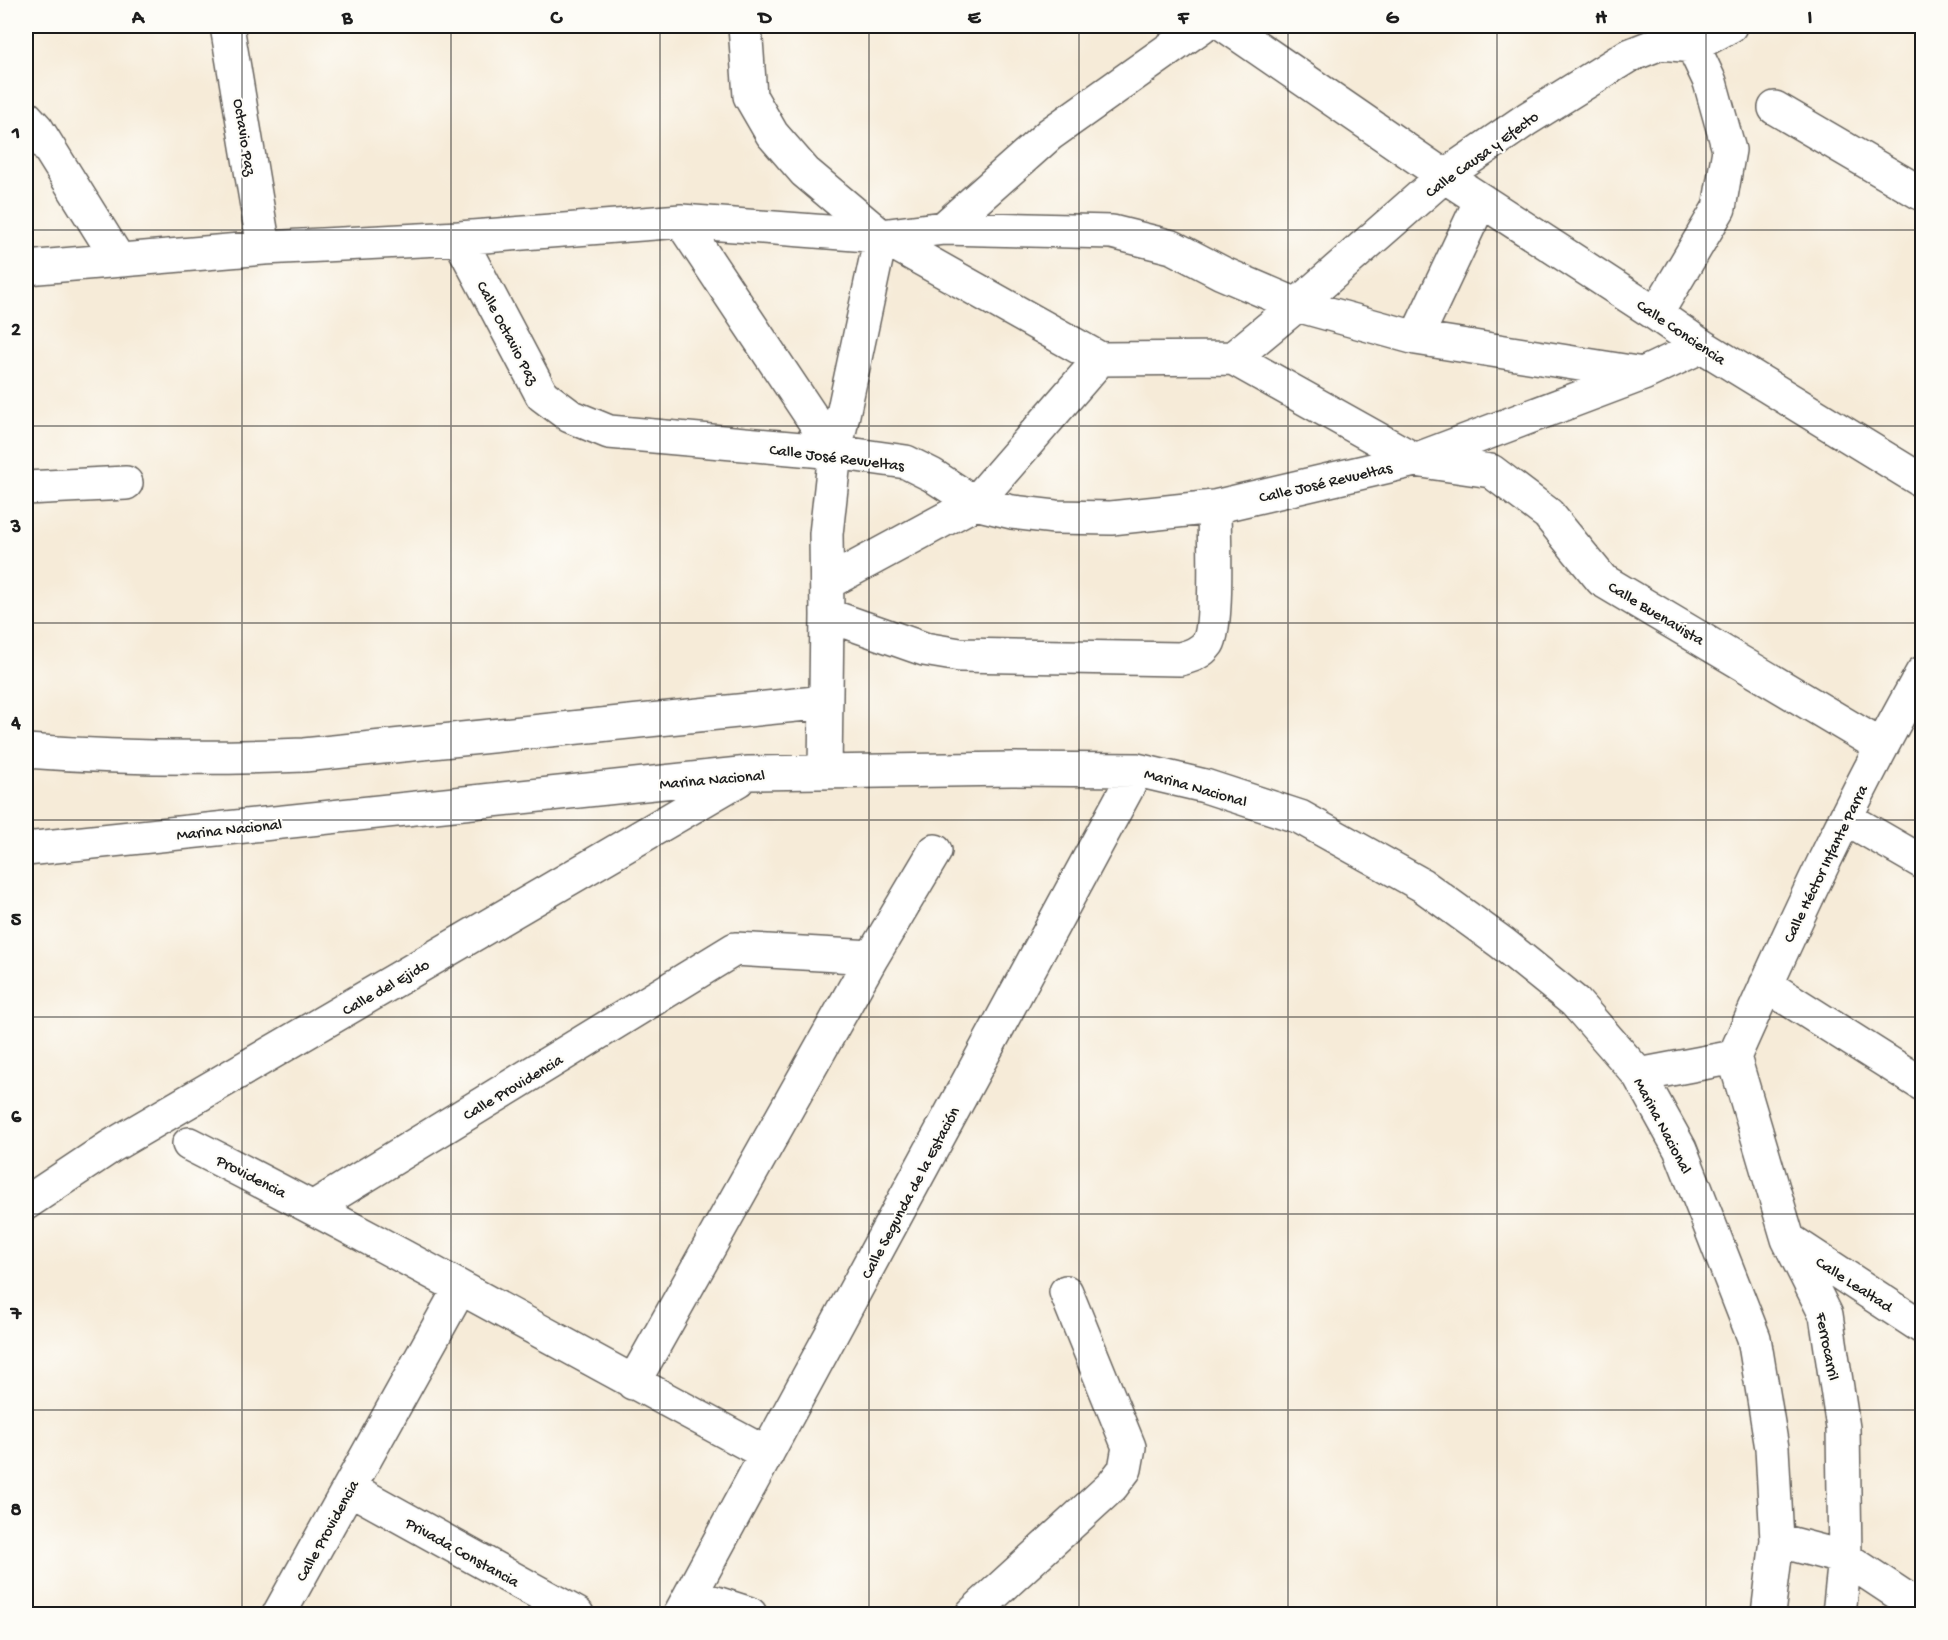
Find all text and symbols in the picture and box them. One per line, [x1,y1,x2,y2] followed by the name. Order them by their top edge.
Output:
[131,8,146,31] text: A
[341,8,353,31] text: B
[550,8,564,31] text: C
[756,8,772,31] text: D
[968,8,982,31] text: E
[1177,8,1190,31] text: F
[1386,8,1400,31] text: G
[1595,8,1607,31] text: H
[1808,8,1813,31] text: I
[227,98,258,178] street label: Octavio Paz
[1423,108,1543,203] street label: Calle Causa y Efecto
[11,123,20,146] text: 1
[471,279,542,389] street label: Calle Octavio Paz
[1632,297,1729,371] street label: Calle Conciencia
[11,320,21,343] text: 2
[768,442,906,477] street label: Calle José Revueltas
[1258,460,1395,509] street label: Calle José Revueltas
[10,517,21,540] text: 3
[1604,579,1708,652] street label: Calle Buenavista
[10,713,21,736] text: 4
[1141,766,1249,813] street label: Marina Nacional
[659,767,766,796] street label: Marina Nacional
[1781,782,1874,946] street label: Calle Héctor Infante Parra
[176,816,283,846] street label: Marina Nacional
[11,910,22,933] text: 5
[340,956,434,1022] street label: Calle del Ejido
[460,1051,568,1126] street label: Calle Providencia
[1628,1075,1694,1178] street label: Marina Nacional
[859,1104,966,1283] street label: Calle Segunda de la Estación
[11,1107,22,1130] text: 6
[211,1152,290,1204] street label: Providencia
[1811,1254,1897,1319] street label: Calle Lealtad
[10,1304,23,1327] text: 7
[1809,1310,1841,1382] street label: Ferrocarril
[293,1477,365,1586] street label: Calle Providencia
[11,1500,22,1523] text: 8
[400,1514,523,1594] street label: Privada Constancia

